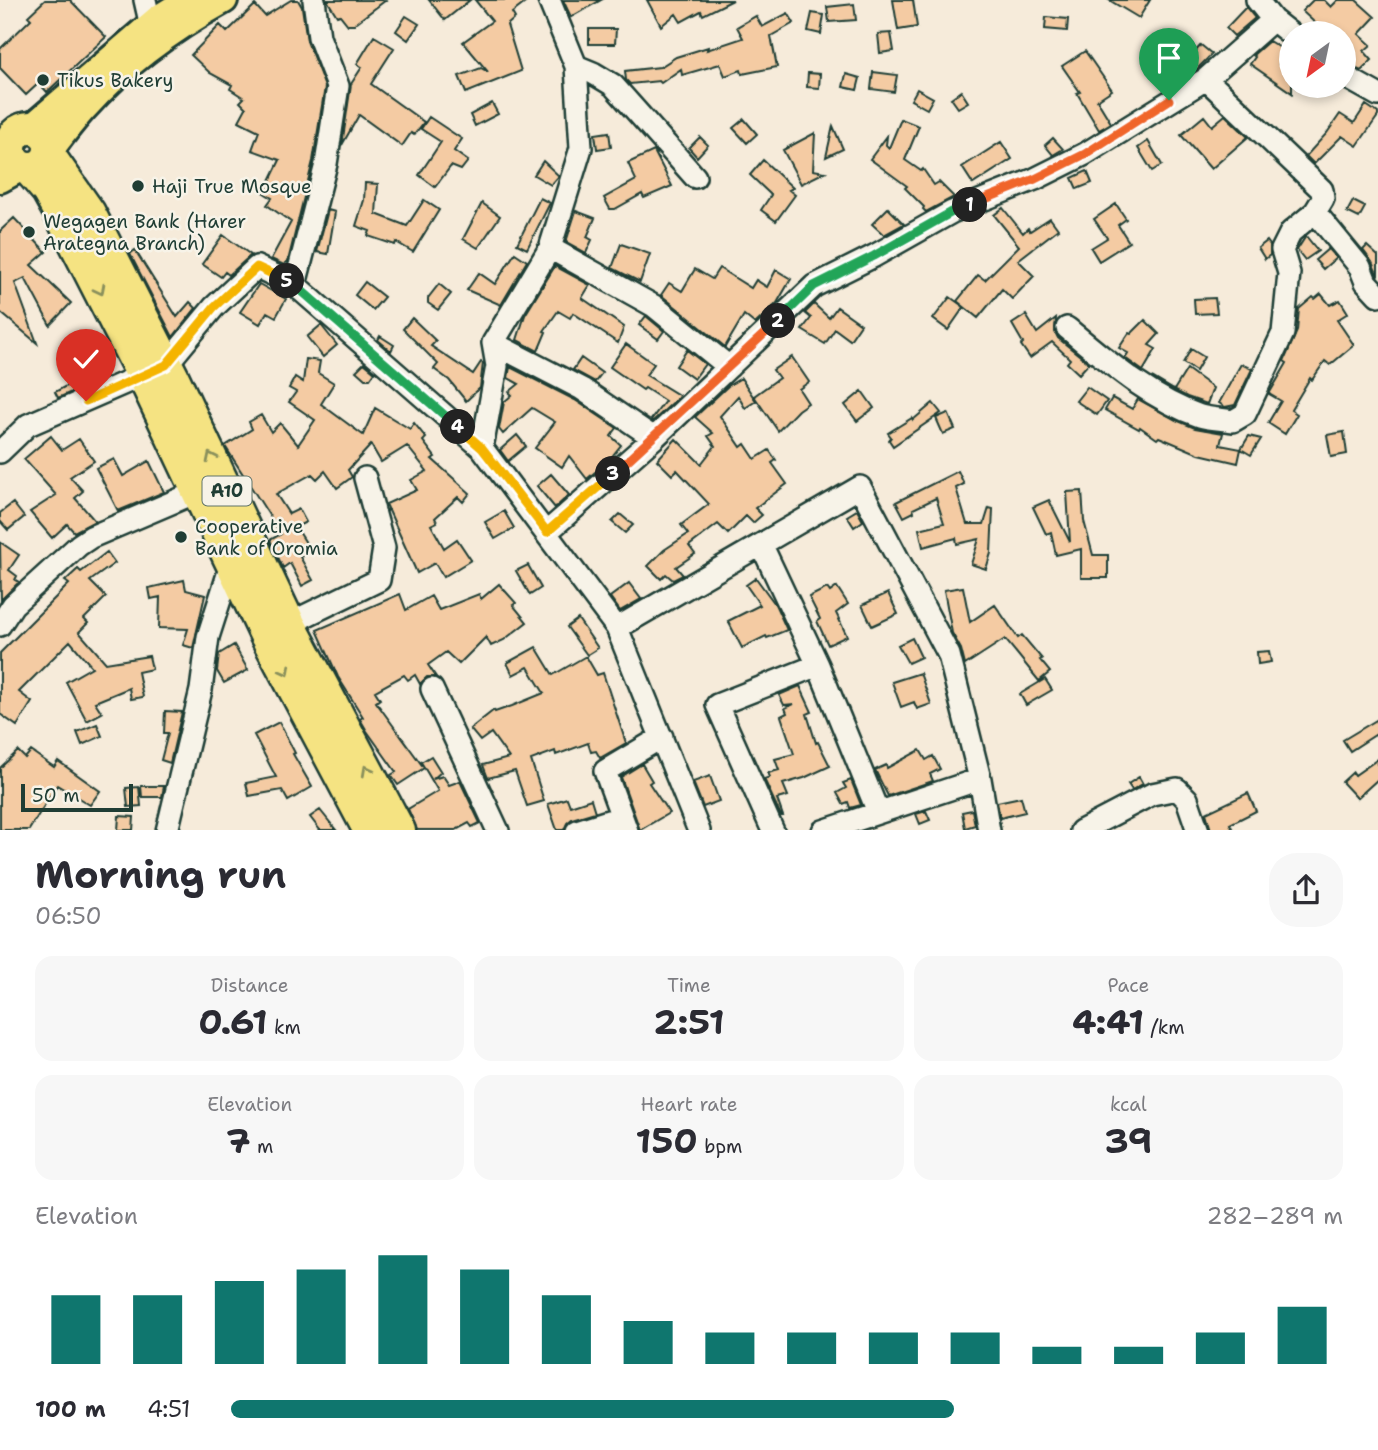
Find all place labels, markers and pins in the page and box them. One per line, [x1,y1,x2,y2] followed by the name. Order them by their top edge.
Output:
[1139,28,1199,100] pin
[57,68,173,93] place label: Tikus Bakery
[35,72,51,88] marker: Tikus Bakery
[152,174,312,199] place label: Haji True Mosque
[130,178,146,194] marker: Haji True Mosque
[953,188,988,222] pin: 1
[43,209,246,256] place label: Wegagen Bank (Harer Arategna Branch)
[21,224,37,240] marker: Wegagen Bank (Harer Arategna Branch)
[270,264,304,298] pin: 5
[760,304,796,338] pin: 2
[56,329,116,401] pin
[440,410,476,444] pin: 4
[596,456,630,491] pin: 3
[195,514,338,561] place label: Cooperative Bank of Oromia
[173,529,189,545] marker: Cooperative Bank of Oromia

